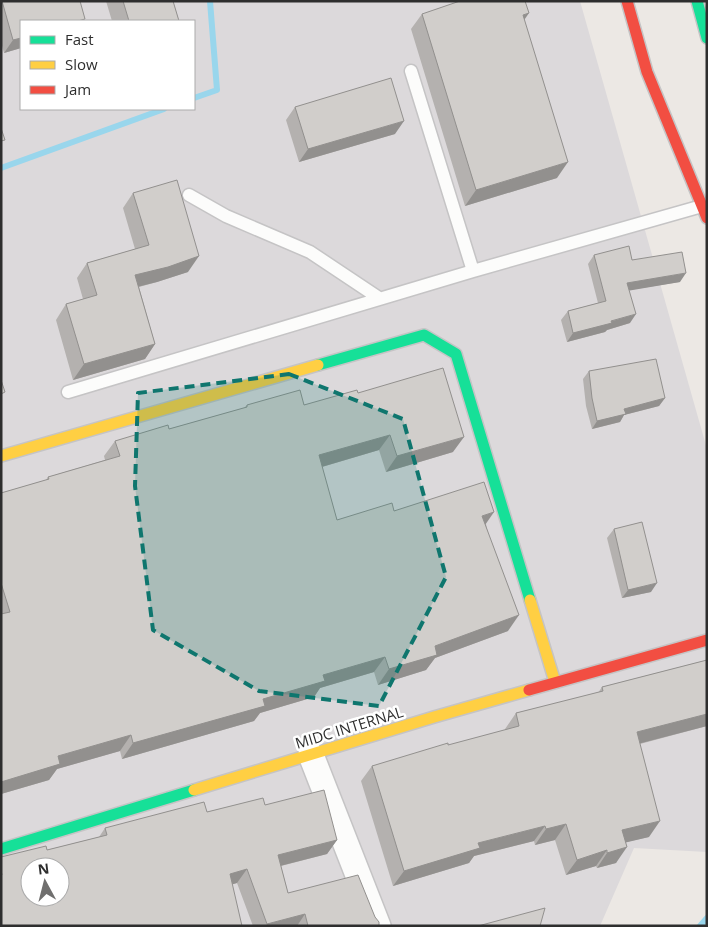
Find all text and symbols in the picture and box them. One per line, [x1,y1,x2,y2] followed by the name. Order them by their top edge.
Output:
[20,20,195,110] legend
[65,29,94,49] text: Fast
[65,54,98,74] text: Slow
[63,79,91,99] text: Jam
[293,701,406,753] street label: MIDC INTERNAL
[20,857,70,907] north arrow
[37,858,50,879] text: N

